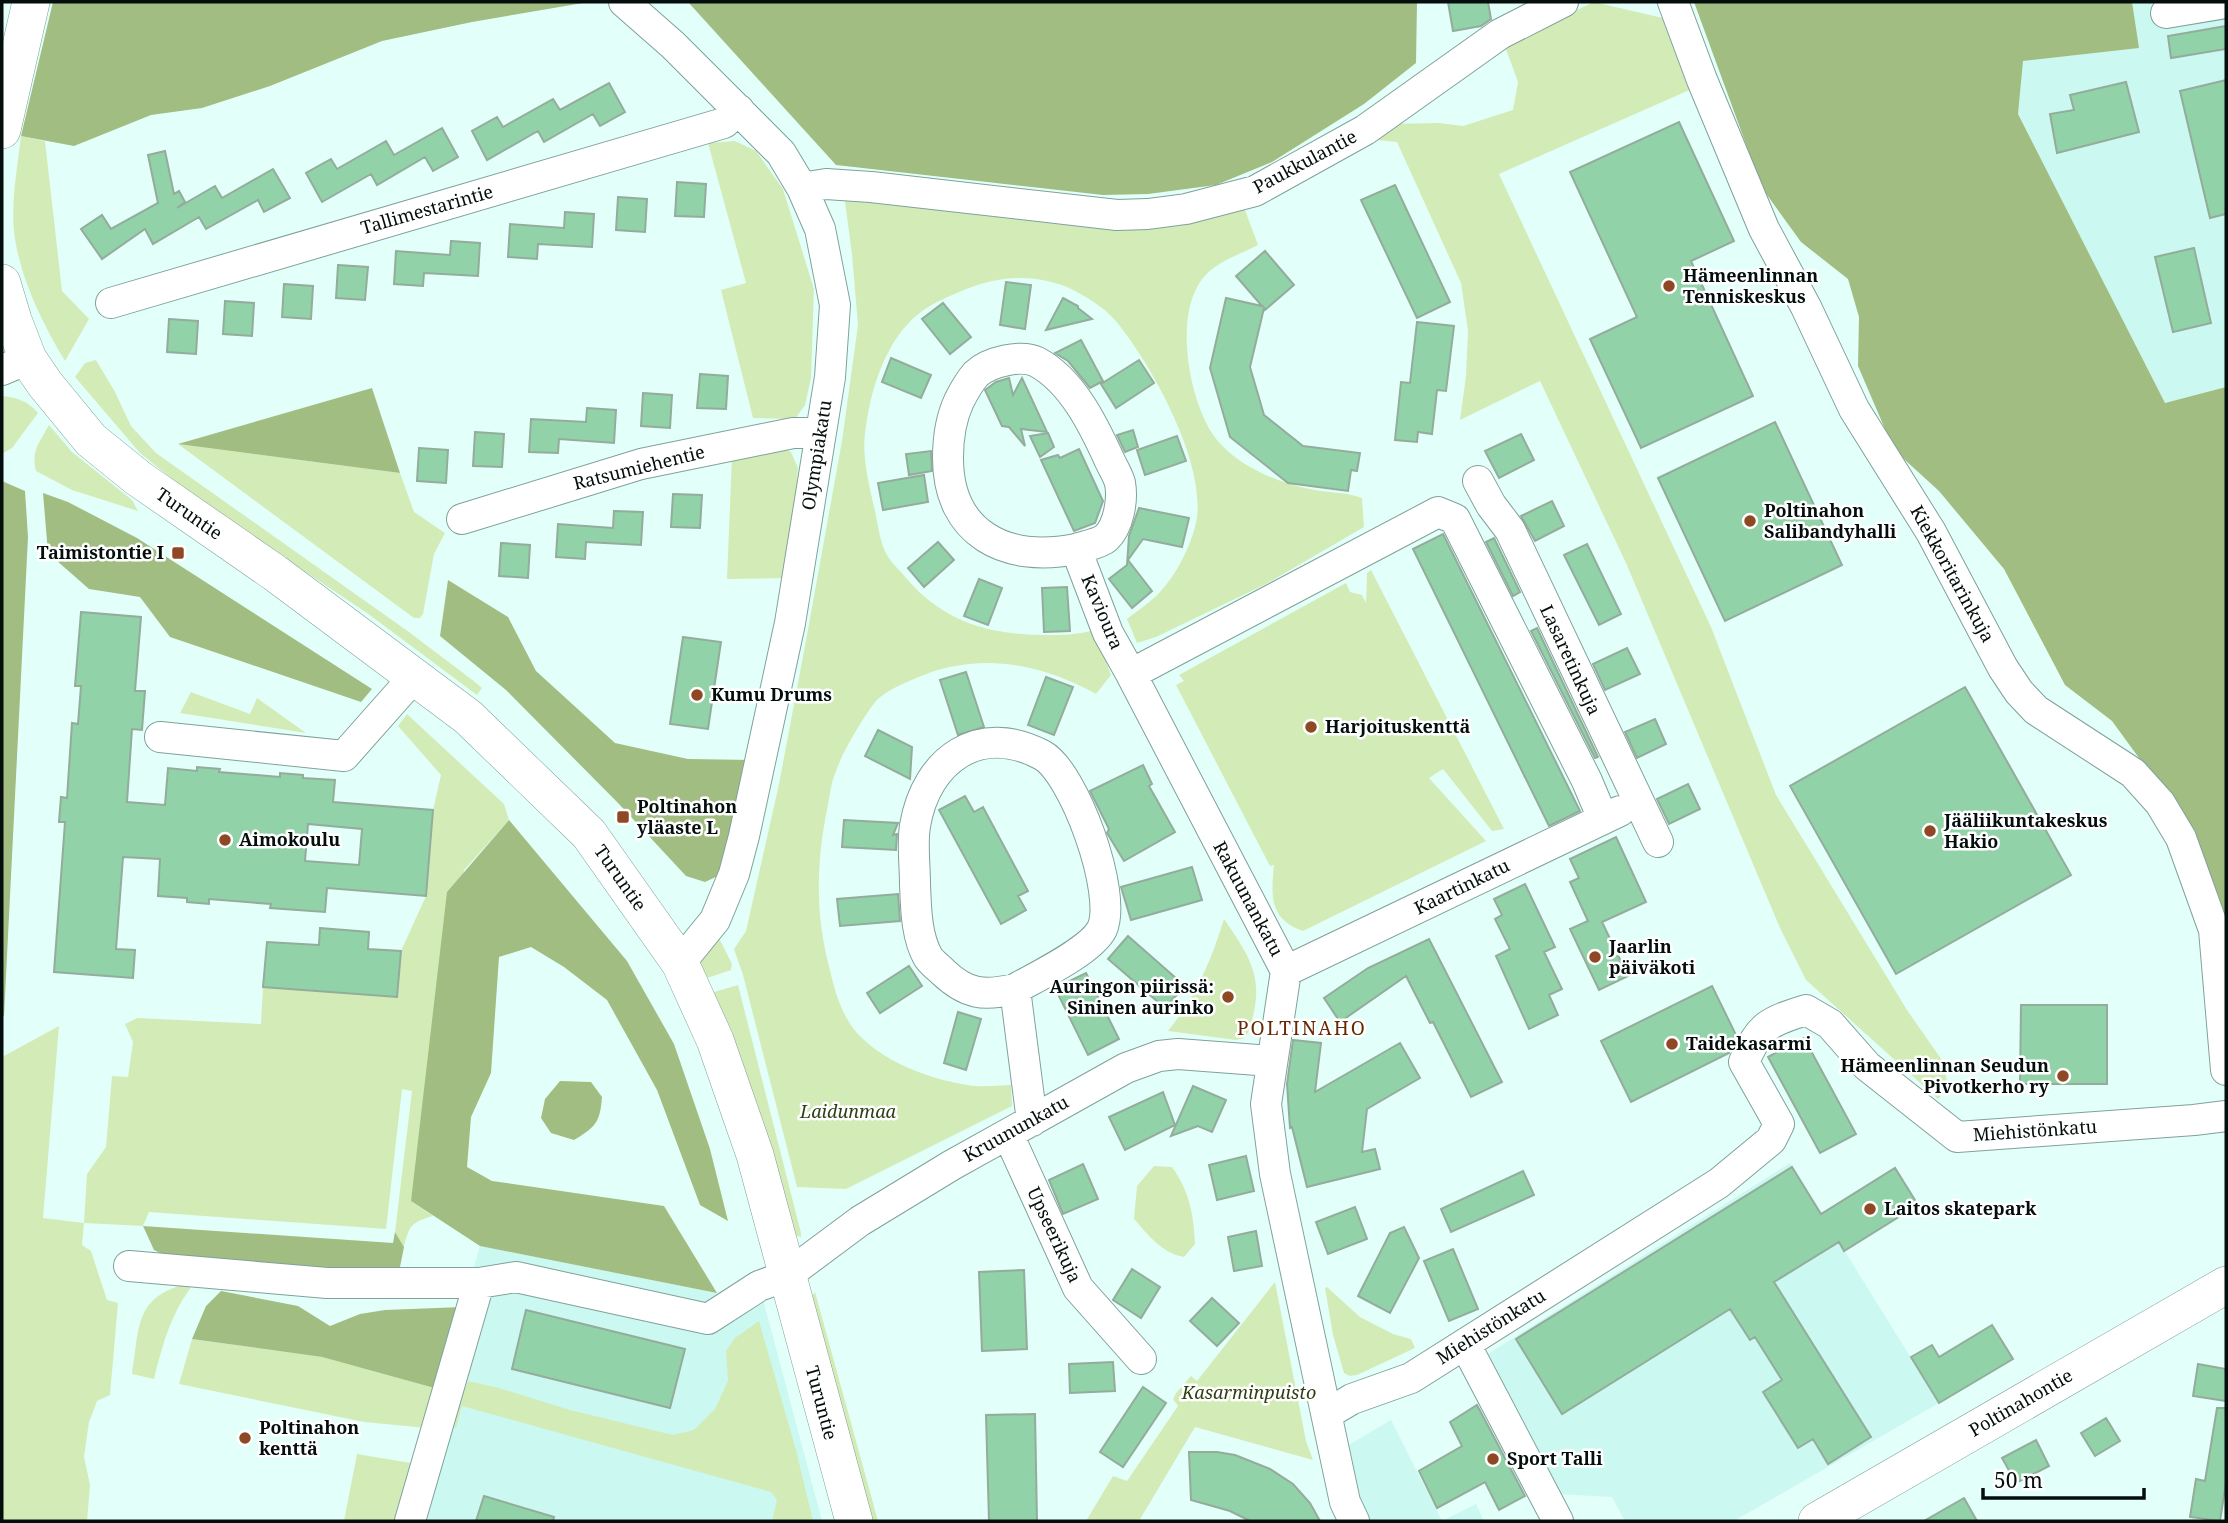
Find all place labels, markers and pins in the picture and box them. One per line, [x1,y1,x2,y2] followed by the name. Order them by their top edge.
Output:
[1683,263,1818,308] place label: Hämeenlinnan Tenniskeskus
[1661,278,1677,294] marker: Hämeenlinnan Tenniskeskus
[1764,498,1897,543] place label: Poltinahon Salibandyhalli
[1742,513,1758,529] marker: Poltinahon Salibandyhalli
[37,540,164,564] place label: Taimistontie I
[170,545,186,561] marker: Taimistontie I
[711,682,832,706] place label: Kumu Drums
[689,687,705,703] marker: Kumu Drums
[1325,714,1470,738] place label: Harjoituskenttä
[1303,719,1319,735] marker: Harjoituskenttä
[637,794,737,839] place label: Poltinahon yläaste L
[1943,808,2108,853] place label: Jääliikuntakeskus Hakio
[615,809,631,825] marker: Poltinahon yläaste L
[1922,823,1938,839] marker: Jääliikuntakeskus Hakio
[239,827,340,851] place label: Aimokoulu
[217,832,233,848] marker: Aimokoulu
[1608,934,1696,979] place label: Jaarlin päiväkoti
[1587,949,1603,965] marker: Jaarlin päiväkoti
[1050,974,1214,1019] place label: Auringon piirissä: Sininen aurinko
[1220,989,1236,1005] marker: Auringon piirissä: Sininen aurinko
[1686,1031,1812,1055] place label: Taidekasarmi
[1664,1036,1680,1052] marker: Taidekasarmi
[1841,1053,2050,1098] place label: Hämeenlinnan Seudun Pivotkerho ry
[2055,1068,2071,1084] marker: Hämeenlinnan Seudun Pivotkerho ry
[1884,1196,2037,1220] place label: Laitos skatepark
[1862,1201,1878,1217] marker: Laitos skatepark
[259,1415,359,1460] place label: Poltinahon kenttä
[237,1430,253,1446] marker: Poltinahon kenttä
[1507,1446,1603,1470] place label: Sport Talli
[1485,1451,1501,1467] marker: Sport Talli

